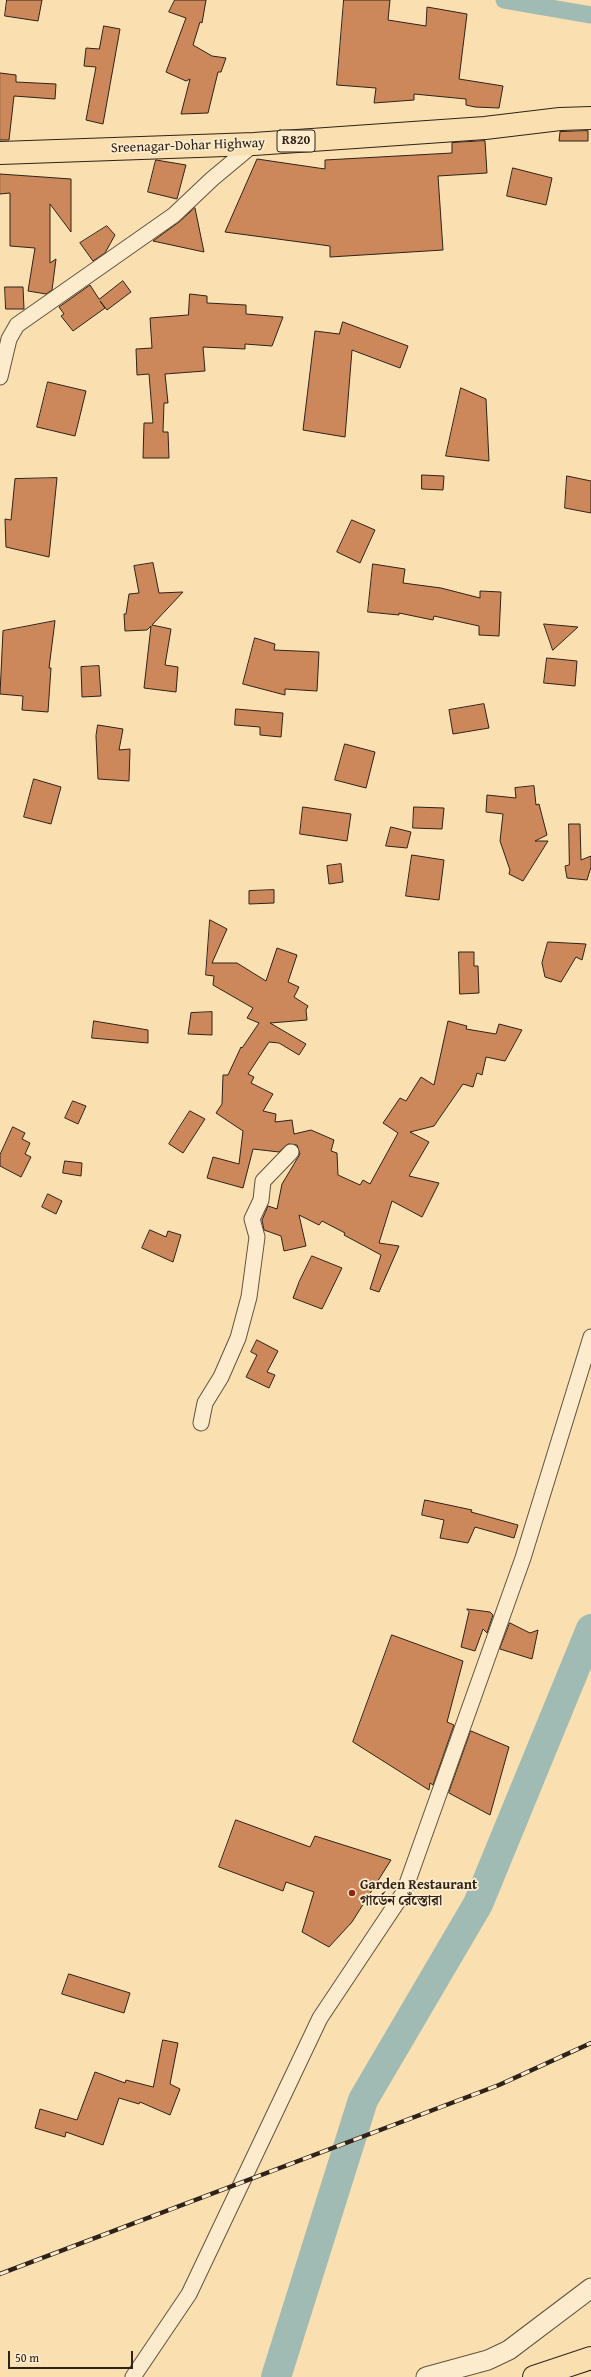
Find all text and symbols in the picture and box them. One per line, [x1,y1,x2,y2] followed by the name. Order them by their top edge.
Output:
[277,130,315,152] road number: R820
[110,135,266,157] street label: Sreenagar-Dohar Highway
[360,1877,477,1910] place label: Garden Restaurant গার্ডেন রেঁস্তোরা
[347,1888,357,1898] marker: Garden Restaurant গার্ডেন রেঁস্তোরা
[10,2343,135,2369] scale bar
[15,2349,39,2366] text: 50 m

